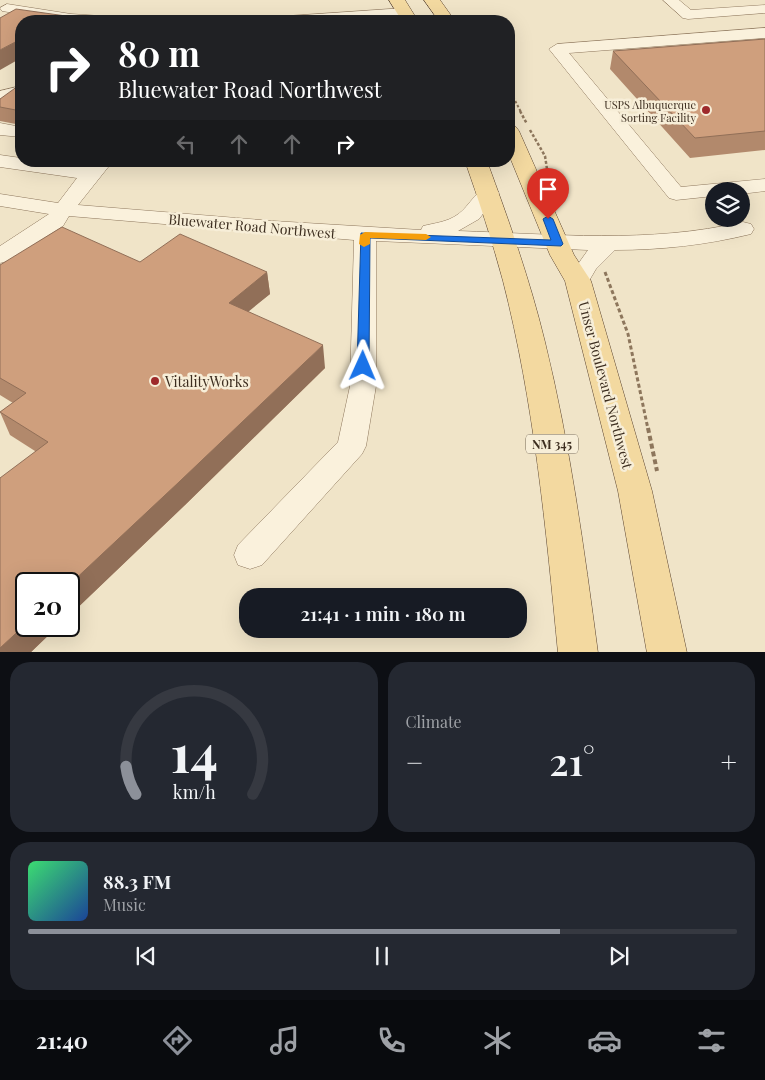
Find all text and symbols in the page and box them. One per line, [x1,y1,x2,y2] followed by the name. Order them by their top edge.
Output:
[118,29,200,76] text: 80 m
[35,35,100,100] icon: right
[118,74,382,104] text: Bluewater Road Northwest
[604,97,696,125] place label: USPS Albuquerque Sorting Facility
[700,104,712,116] marker: USPS Albuquerque Sorting Facility
[172,130,200,158] icon: left
[225,130,253,158] icon: ahead
[278,130,306,158] icon: ahead
[331,130,359,158] icon: right
[527,168,569,219] pin
[534,175,562,203] icon: arrive
[705,182,750,227] map controls
[705,182,750,227] button: layers
[168,209,337,243] street label: Bluewater Road Northwest
[574,299,638,472] street label: Unser Boulevard Northwest
[336,339,388,391] position arrow
[164,372,249,391] place label: VitalityWorks
[149,375,161,387] marker: VitalityWorks
[526,434,578,454] road number: NM 345
[15,572,80,637] speed limit sign: 20
[300,600,466,626] text: 21:41 · 1 min · 180 m
[406,711,462,732] text: Climate
[170,717,217,786] text: 14
[549,735,595,786] text: 21°
[406,743,424,780] text: −
[721,743,737,780] text: +
[172,780,216,803] text: km/h
[103,868,171,894] text: 88.3 FM
[103,894,146,915] text: Music
[132,942,160,970] icon: previous
[368,942,396,970] icon: pause
[605,942,633,970] icon: next
[160,1023,195,1058] icon: directions
[267,1023,302,1058] icon: music
[374,1023,409,1058] icon: phone
[480,1023,515,1058] icon: climate
[587,1023,622,1058] icon: car
[694,1023,729,1058] icon: filters
[36,1025,88,1055] text: 21:40

